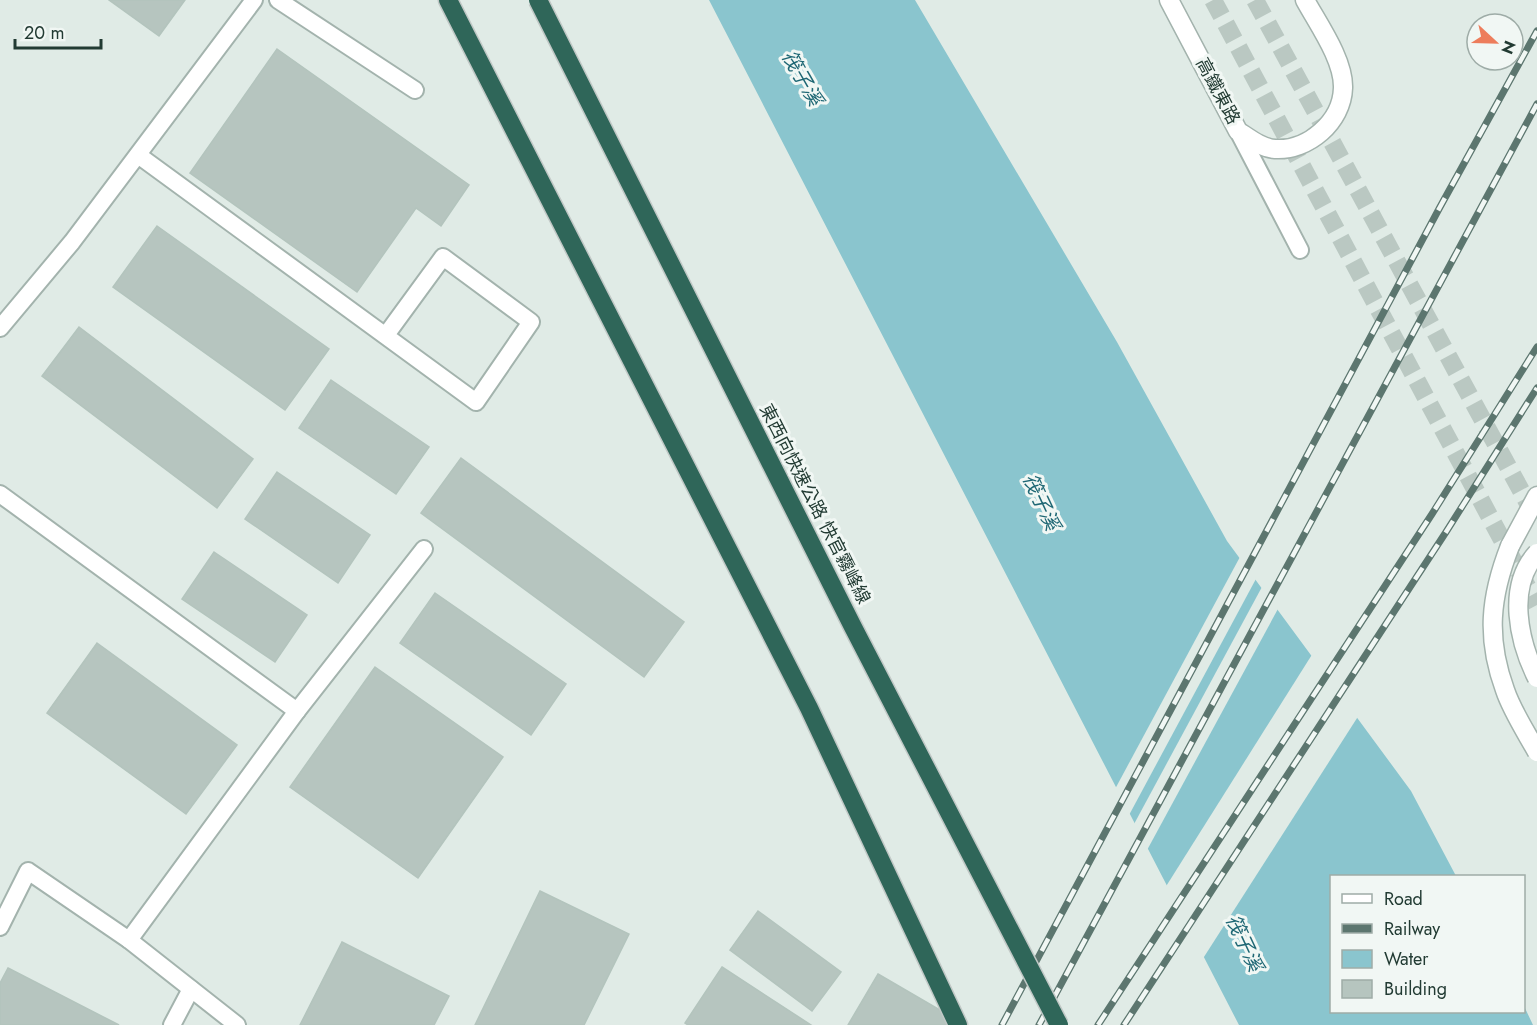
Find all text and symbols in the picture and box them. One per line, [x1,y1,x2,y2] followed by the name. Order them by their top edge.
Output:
[15,12,100,50] scale bar
[1465,12,1525,72] north arrow
[24,20,64,46] text: 20 m
[1495,37,1521,58] text: N
[774,45,831,114] water label: 筏子溪
[1190,53,1246,129] street label: 高鐵東路
[753,399,877,609] street label: 東西向快速公路 快官霧峰線
[1015,469,1068,538] water label: 筏子溪
[1330,875,1525,1013] legend
[1384,886,1423,912] text: Road
[1218,910,1271,979] water label: 筏子溪
[1384,916,1440,942] text: Railway
[1384,946,1429,972] text: Water
[1384,976,1447,1002] text: Building

